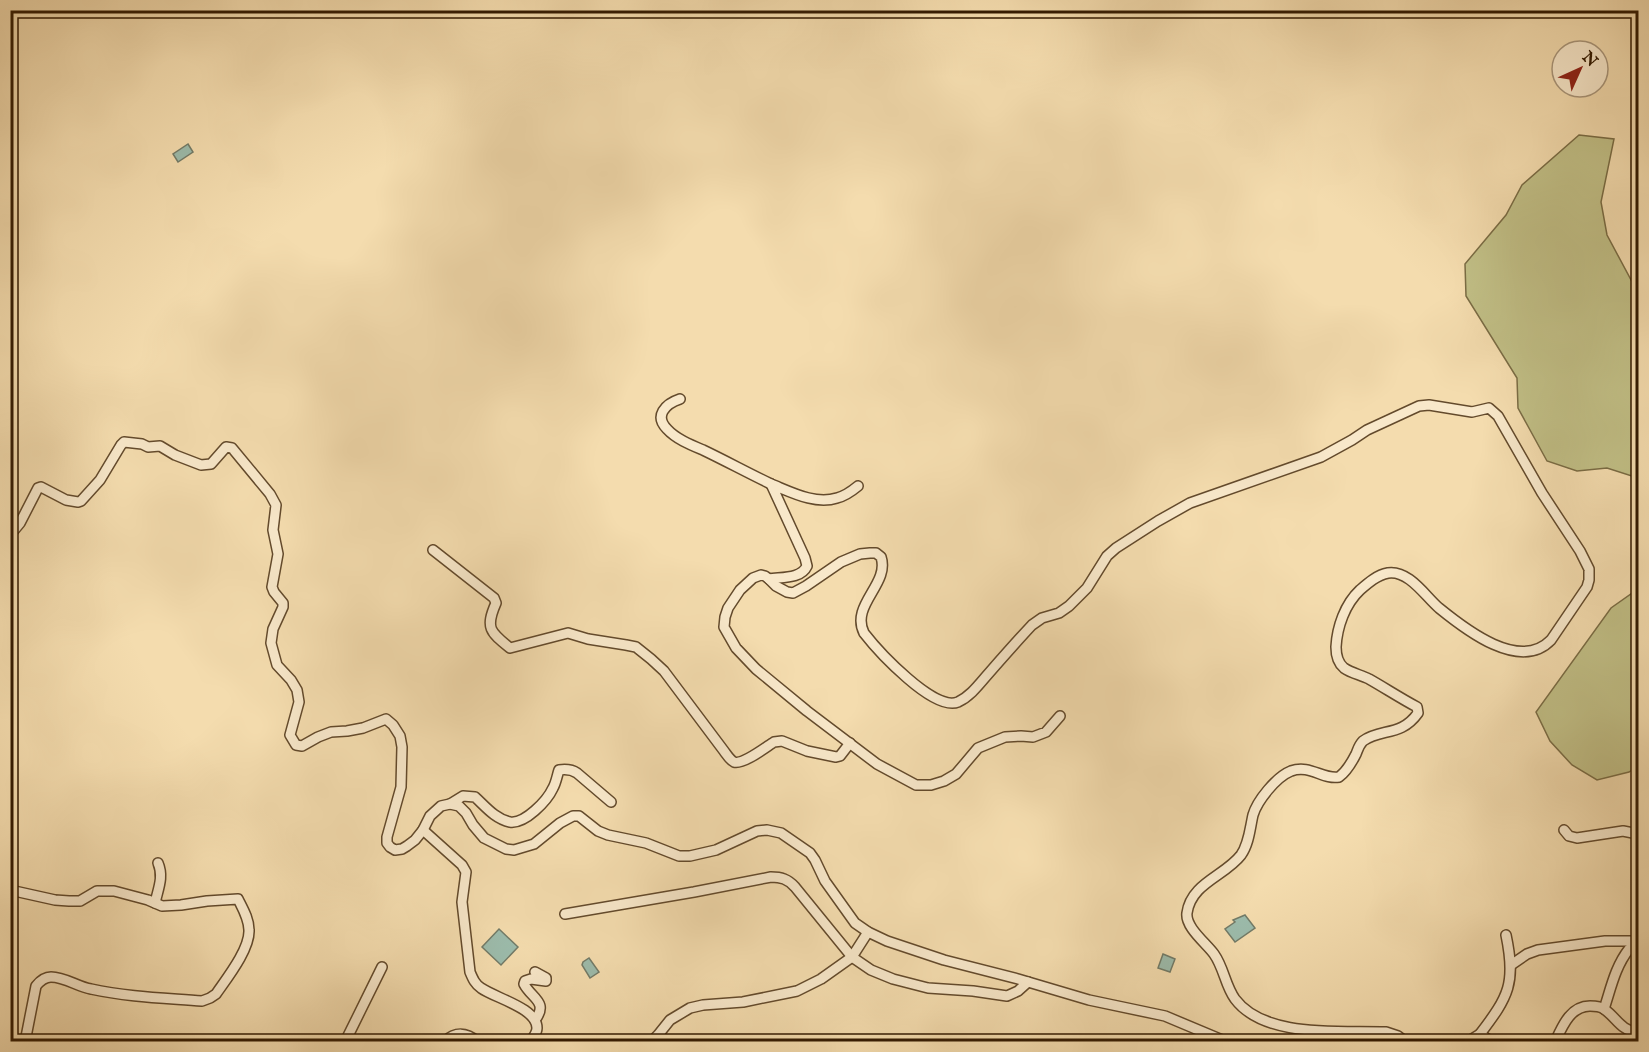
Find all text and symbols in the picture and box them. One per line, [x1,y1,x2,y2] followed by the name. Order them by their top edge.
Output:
[1550,39,1610,99] north arrow
[1577,47,1601,72] text: N

